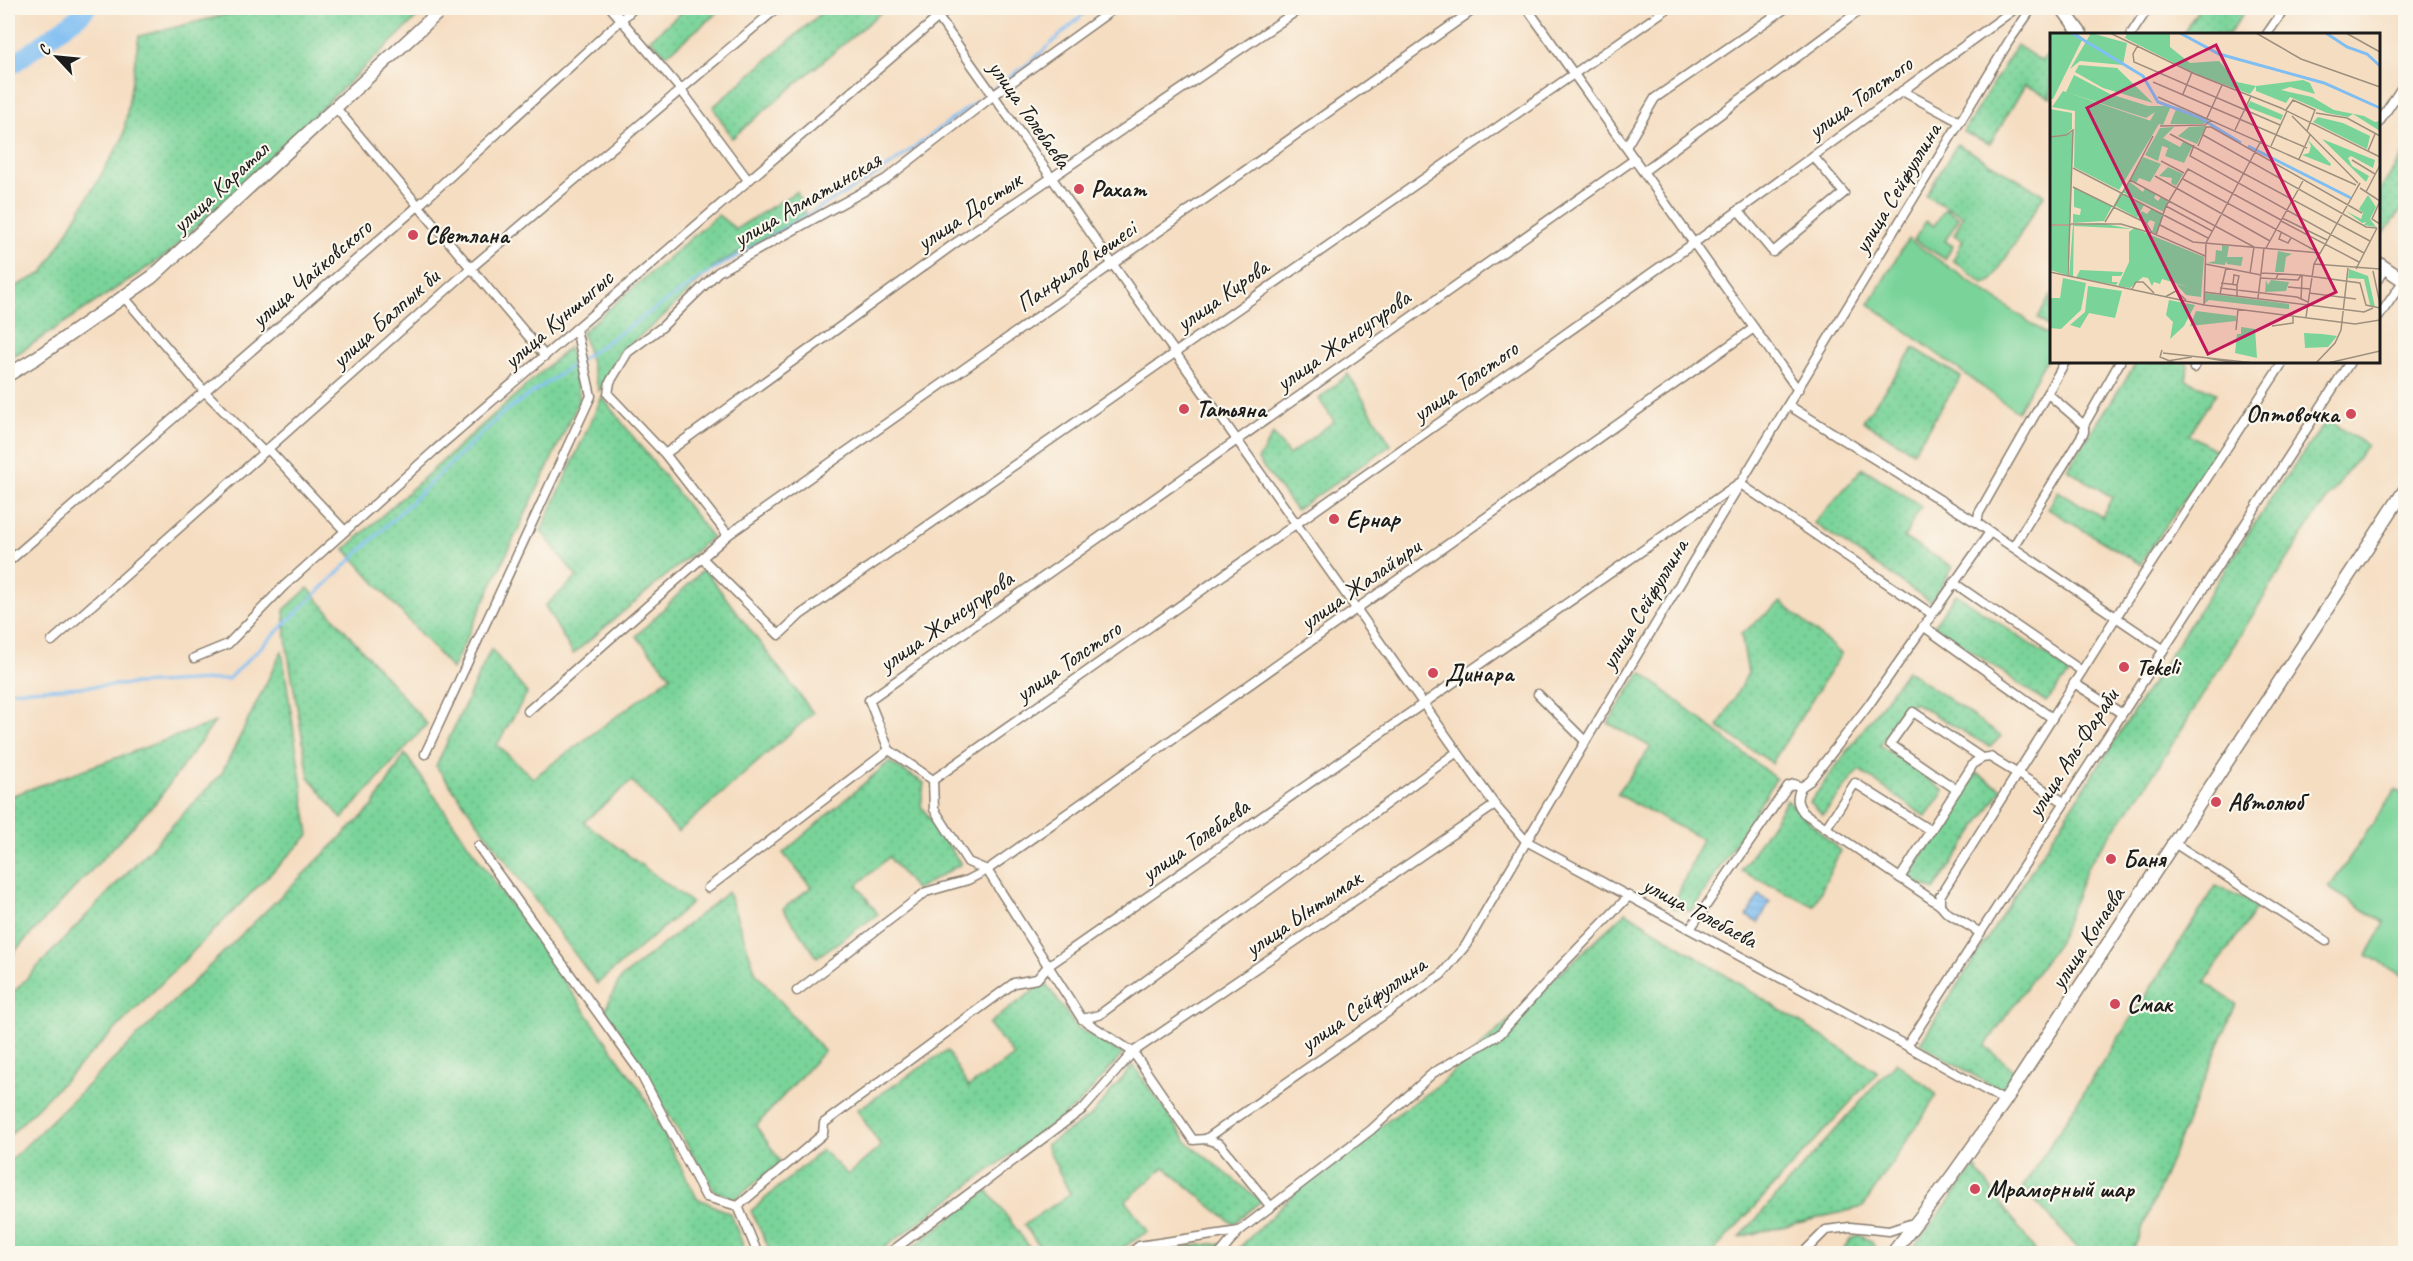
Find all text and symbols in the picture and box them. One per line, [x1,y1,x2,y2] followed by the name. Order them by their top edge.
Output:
[27,27,87,87] north arrow
[2050,33,2380,363] inset map
[34,41,56,59] text: С
[1800,48,1920,146] street label: улица Толстого
[981,52,1079,175] street label: улица Толебаева
[1845,115,1949,260] street label: улица Сейфуллина
[164,133,276,241] street label: улица Каратал
[726,144,887,254] street label: улица Алматинская
[909,164,1029,258] street label: улица Достык
[1091,174,1148,204] place label: Рахат
[1072,182,1086,196] marker: Рахат
[243,211,379,335] street label: улица Чайковского
[1010,212,1144,318] street label: Панфилов көшесі
[425,220,511,250] place label: Светлана
[406,228,420,242] marker: Светлана
[1168,251,1276,339] street label: улица Кирова
[323,260,447,376] street label: улица Балпык би
[495,262,620,376] street label: улица Куншыгыс
[1268,282,1417,399] street label: улица Жансугурова
[1405,333,1525,430] street label: улица Толстого
[1196,394,1268,424] place label: Татьяна
[2246,399,2341,429] place label: Оптовочка
[1177,402,1191,416] marker: Татьяна
[2344,407,2358,421] marker: Оптовочка
[1346,504,1402,534] place label: Ернар
[1327,512,1341,526] marker: Ернар
[1292,530,1428,638] street label: улица Жалайыри
[1592,531,1696,676] street label: улица Сейфуллина
[871,563,1020,680] street label: улица Жансугурова
[1008,613,1128,710] street label: улица Толстого
[2136,652,2182,682] place label: Tekeli
[1445,658,1516,688] place label: Динара
[2117,660,2131,674] marker: Tekeli
[1426,666,1440,680] marker: Динара
[2018,681,2126,825] street label: улица Аль-Фараби
[2228,787,2310,817] place label: Автолюб
[1133,791,1256,889] street label: улица Толебаева
[2209,795,2223,809] marker: Автолюб
[2123,844,2167,874] place label: Баня
[2104,852,2118,866] marker: Баня
[1237,862,1369,964] street label: улица Ынтымак
[1636,868,1764,955] street label: улица Толебаева
[2042,880,2132,997] street label: улица Конаева
[1293,948,1434,1060] street label: улица Сейфуллина
[2127,989,2175,1019] place label: Смак
[2108,997,2122,1011] marker: Смак
[1987,1174,2136,1204] place label: Мраморный шар
[1968,1182,1982,1196] marker: Мраморный шар

